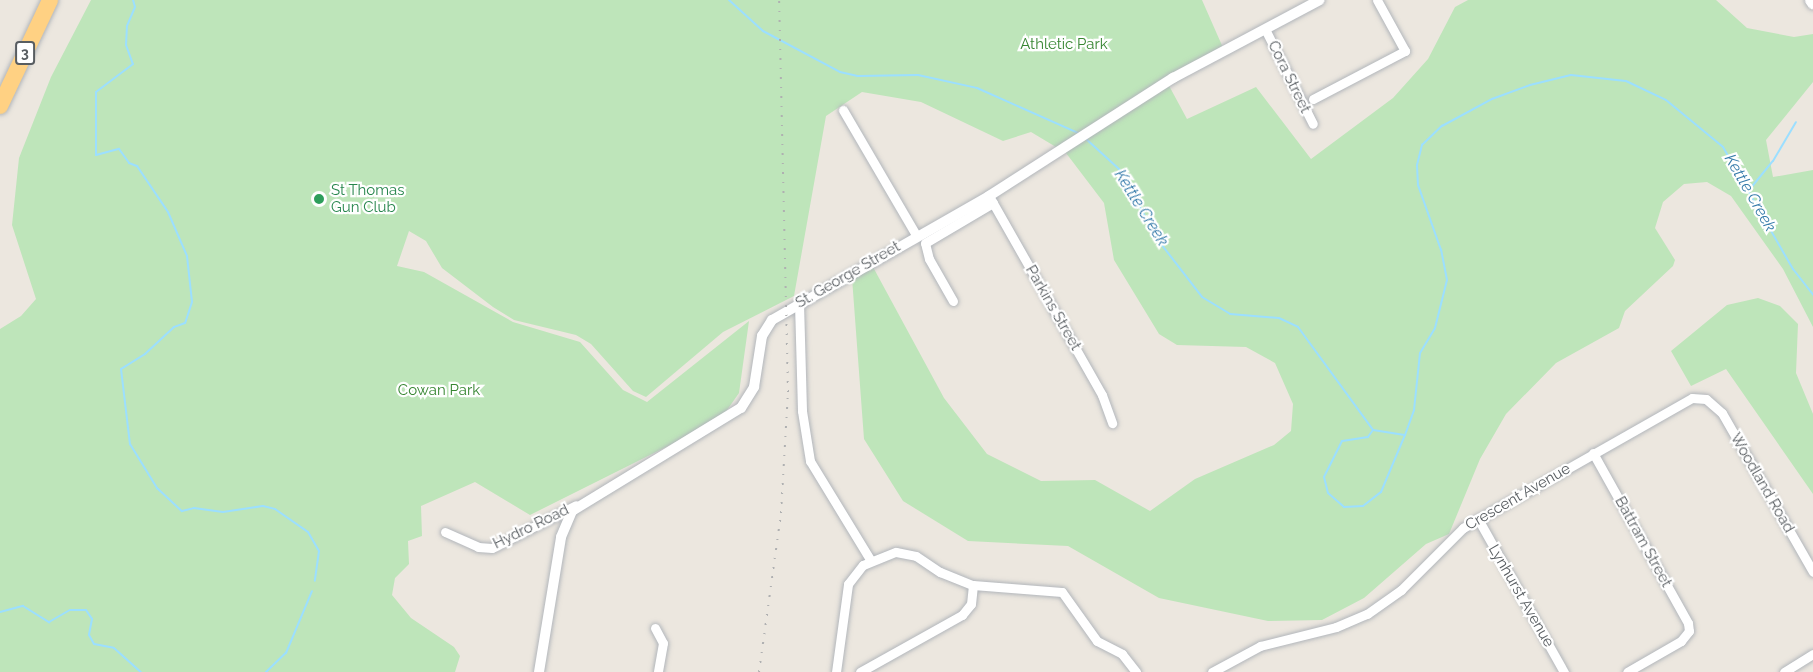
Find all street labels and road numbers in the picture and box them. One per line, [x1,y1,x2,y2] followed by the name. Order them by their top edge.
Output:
[1264,38,1314,116] street label: Cora Street
[15,42,36,64] road number: 3
[793,238,903,312] street label: St. George Street
[1021,262,1085,354] street label: Parkins Street
[1726,430,1798,536] street label: Woodland Road
[1462,460,1574,534] street label: Crescent Avenue
[1611,494,1675,590] street label: Battram Street
[490,501,572,553] street label: Hydro Road
[1484,541,1558,651] street label: Lynhurst Avenue

